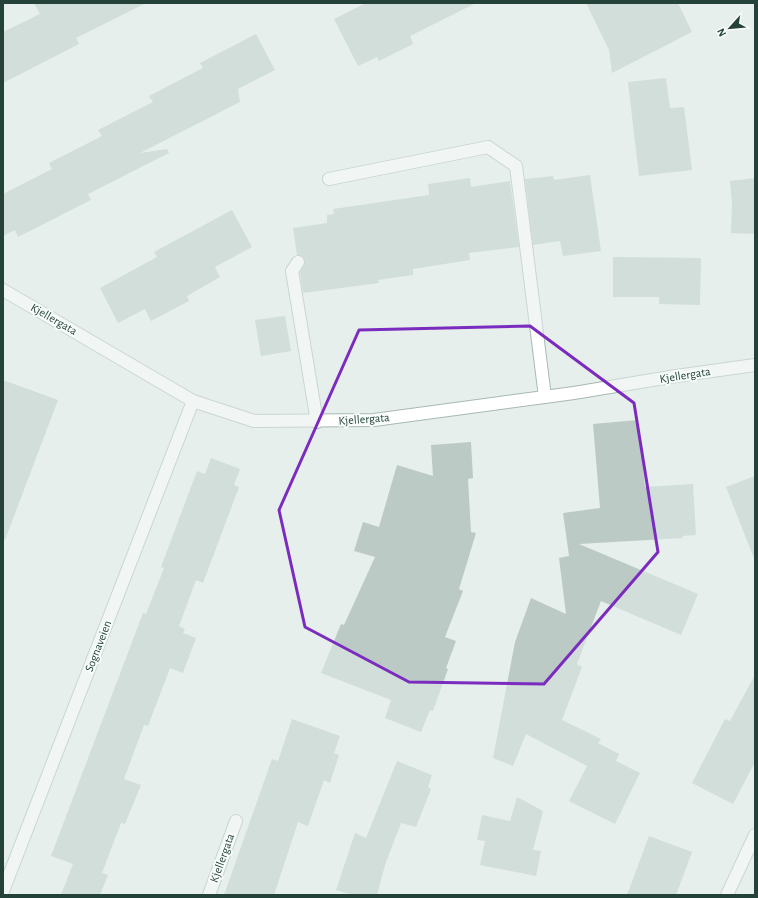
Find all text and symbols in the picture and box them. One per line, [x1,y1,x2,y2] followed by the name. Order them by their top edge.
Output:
[710,8,750,48] north arrow
[715,26,728,38] text: N
[28,301,80,338] street label: Kjellergata
[659,365,712,386] street label: Kjellergata
[338,411,390,428] street label: Kjellergata
[83,619,113,673] street label: Sognaveien
[208,831,237,884] street label: Kjellergata

